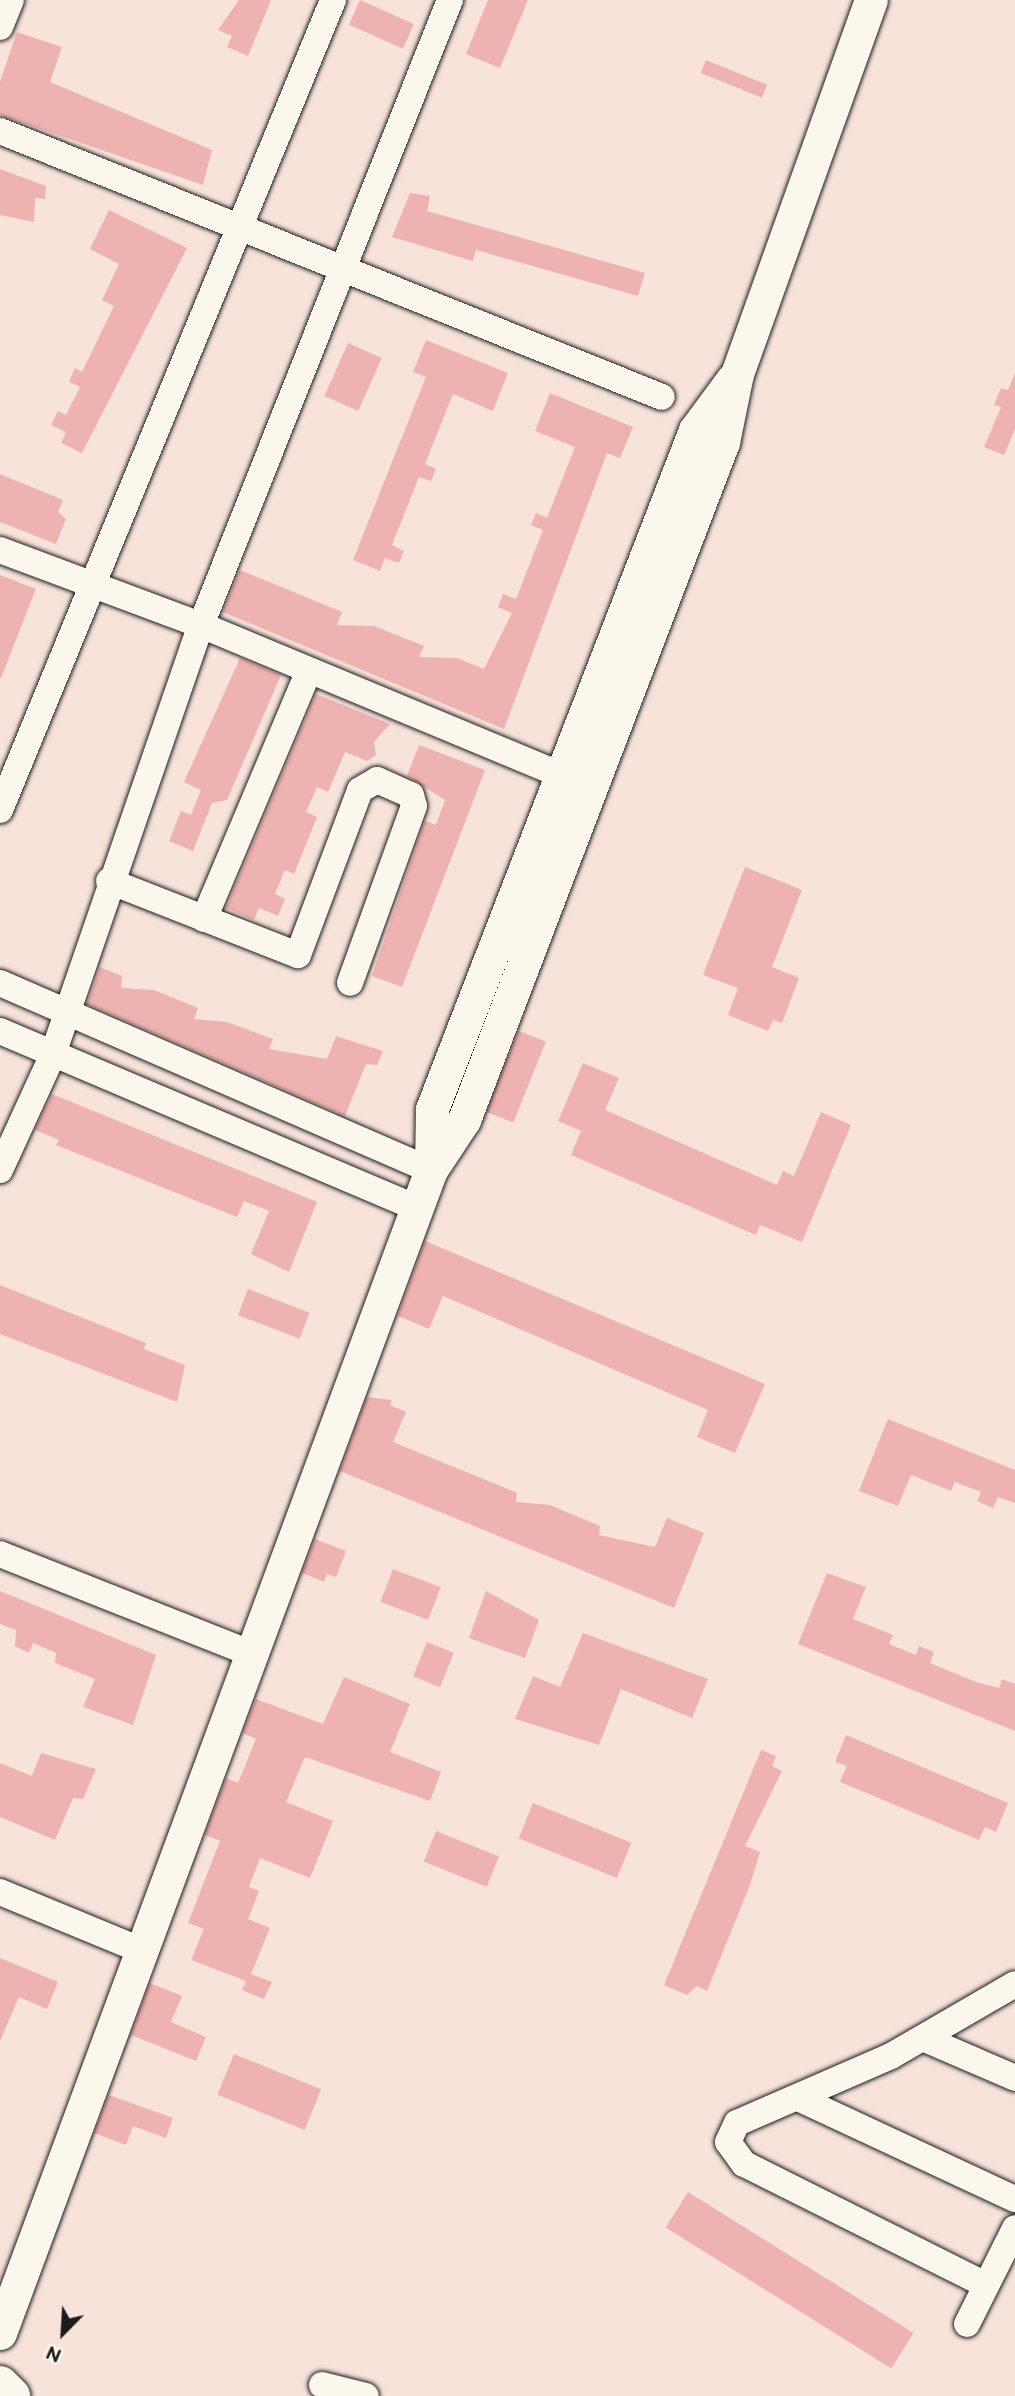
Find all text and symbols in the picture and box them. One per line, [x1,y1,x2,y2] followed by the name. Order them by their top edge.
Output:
[28,2298,98,2368] north arrow
[43,2339,65,2366] text: N

